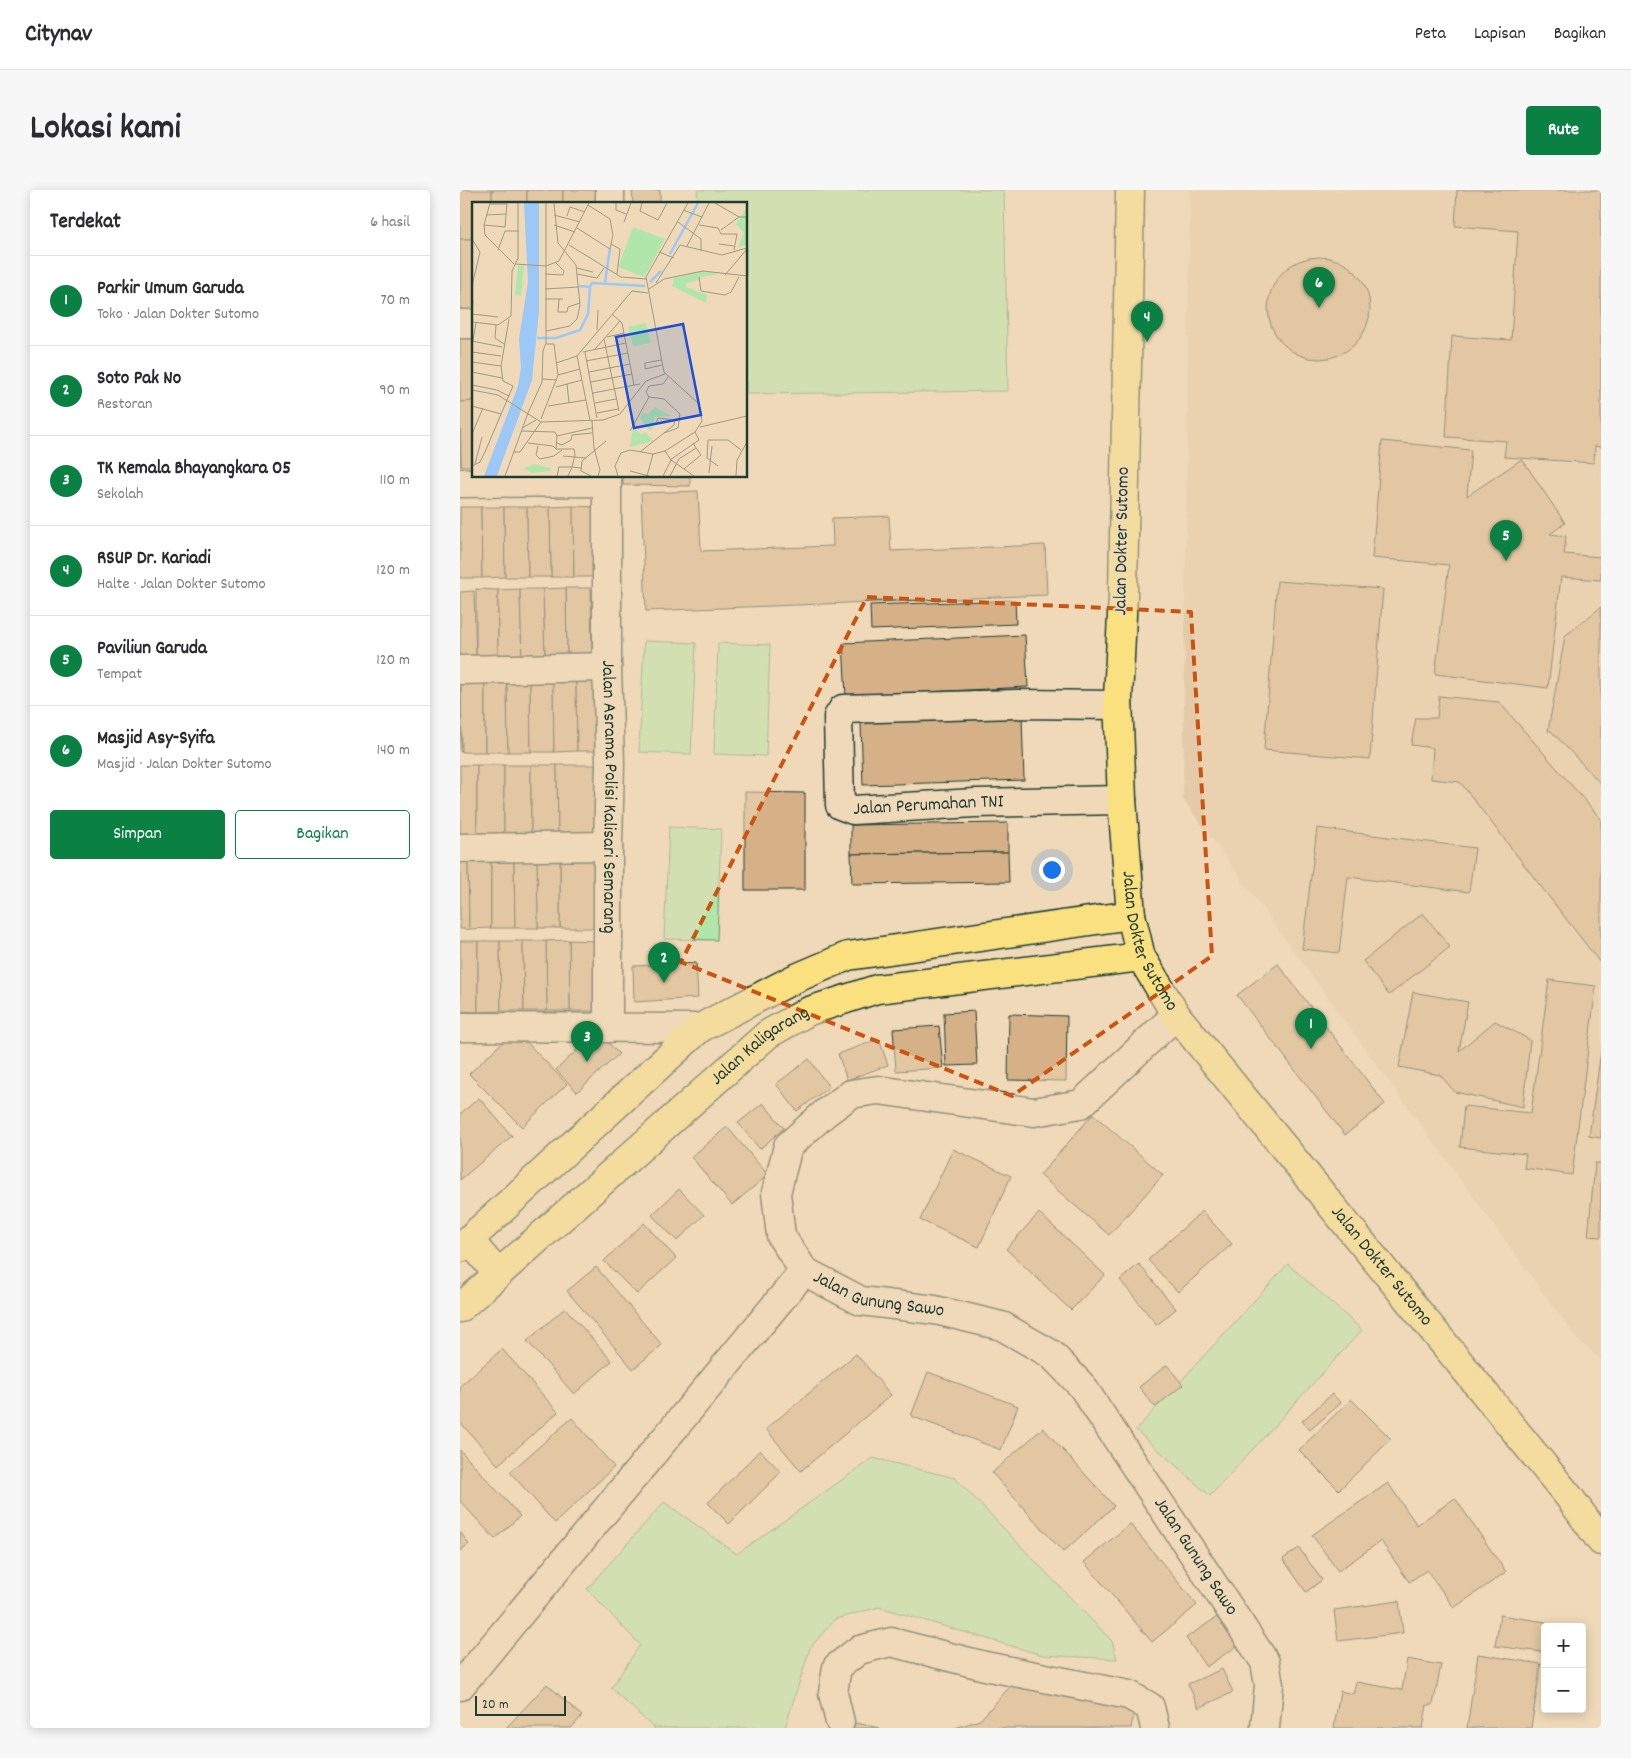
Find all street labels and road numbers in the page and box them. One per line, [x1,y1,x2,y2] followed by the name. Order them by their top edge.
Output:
[1108,466,1138,616] street label: Jalan Dokter Sutomo
[594,660,624,934] street label: Jalan Asrama Polisi Kalisari Semarang
[853,789,1004,823] street label: Jalan Perumahan TNI
[1114,870,1184,1017] street label: Jalan Dokter Sutomo
[705,1000,815,1092] street label: Jalan Kaligarang
[1324,1200,1439,1333] street label: Jalan Dokter Sutomo
[808,1264,947,1325] street label: Jalan Gunung Sawo
[1146,1492,1244,1621] street label: Jalan Gunung Sawo

